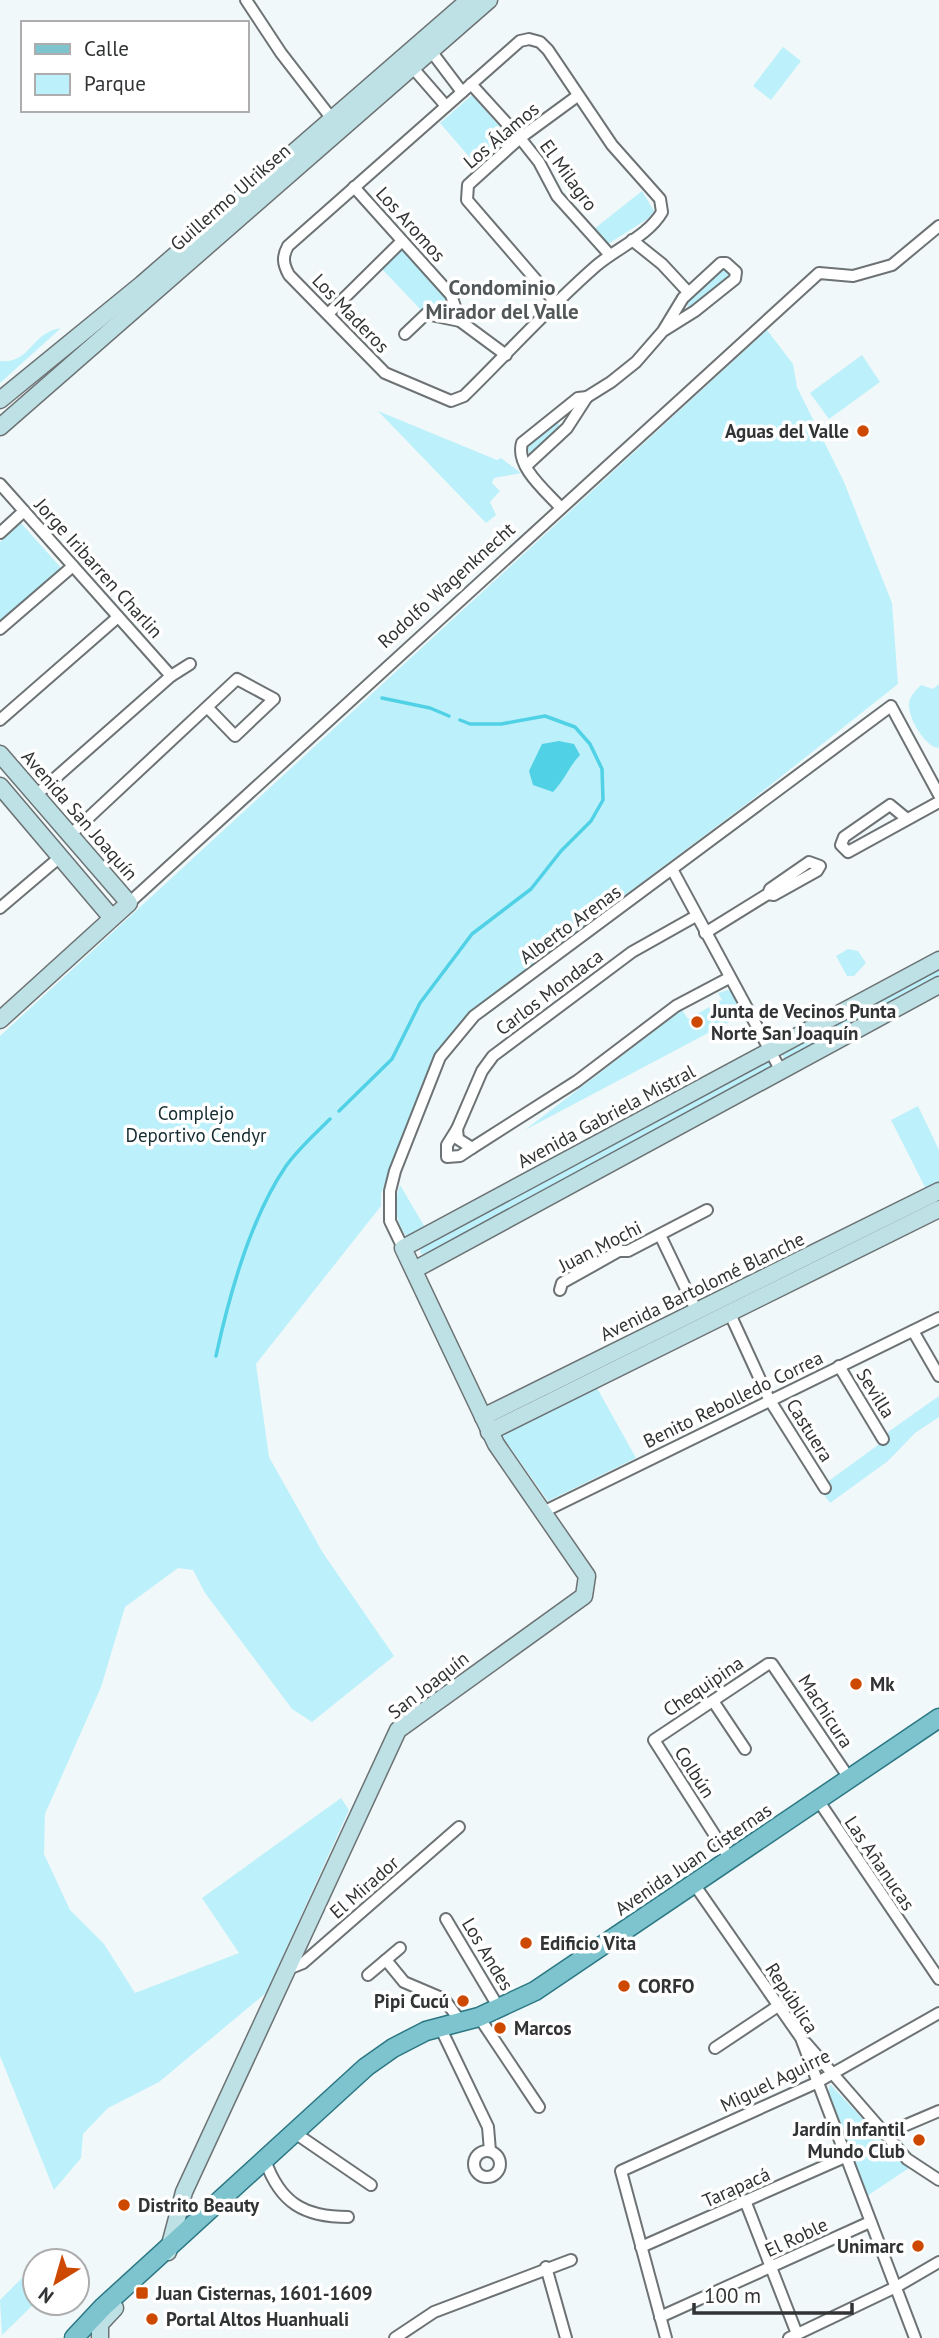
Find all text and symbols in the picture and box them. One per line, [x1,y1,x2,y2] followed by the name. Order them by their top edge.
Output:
[21,21,248,112] legend
[84,35,129,62] text: Calle
[84,70,146,97] text: Parque
[458,97,544,173] street label: Los Álamos
[535,134,603,216] street label: El Milagro
[165,138,295,256] street label: Guillermo Ulriksen
[371,182,451,266] street label: Los Aromos
[307,268,395,358] street label: Los Maderos
[425,274,579,325] district label: Condominio Mirador del Valle
[725,419,849,443] place label: Aguas del Valle
[855,423,871,439] marker: Aguas del Valle
[29,492,168,643] street label: Jorge Iribarren Charlin
[372,517,520,653] street label: Rodolfo Wagenknecht
[17,745,143,885] street label: Avenida San Joaquín
[515,879,625,969] street label: Alberto Arenas
[490,944,608,1040] street label: Carlos Mondaca
[710,999,896,1045] place label: Junta de Vecinos Punta Norte San Joaquín
[689,1014,705,1030] marker: Junta de Vecinos Punta Norte San Joaquín
[513,1059,699,1173] street label: Avenida Gabriela Mistral
[125,1101,267,1147] park label: Complejo Deportivo Cendyr
[554,1215,646,1278] street label: Juan Mochi
[596,1226,808,1346] street label: Avenida Bartolomé Blanche
[639,1345,827,1453] street label: Benito Rebolledo Correa
[851,1364,901,1422] street label: Sevilla
[781,1394,839,1466] street label: Castuera
[383,1646,473,1724] street label: San Joaquín
[658,1650,748,1722] street label: Chequipina
[793,1670,859,1752] street label: Machicura
[870,1672,895,1696] place label: Mk
[848,1676,864,1692] marker: Mk
[669,1742,721,1802] street label: Colbún
[610,1798,776,1920] street label: Avenida Juan Cisternas
[840,1811,920,1915] street label: Las Añanucas
[325,1850,404,1924] street label: El Mirador
[457,1913,519,1995] street label: Los Andes
[540,1931,636,1955] place label: Edificio Vita
[518,1935,534,1951] marker: Edificio Vita
[760,1958,824,2038] street label: República
[638,1974,695,1998] place label: CORFO
[616,1978,632,1994] marker: CORFO
[374,1989,449,2013] place label: Pipi Cucú
[455,1993,471,2009] marker: Pipi Cucú
[514,2016,571,2040] place label: Marcos
[492,2020,508,2036] marker: Marcos
[716,2043,834,2117] street label: Miguel Aguirre
[792,2117,905,2163] place label: Jardín Infantil Mundo Club
[911,2132,927,2148] marker: Jardín Infantil Mundo Club
[698,2161,774,2213] street label: Tarapacá
[138,2193,260,2217] place label: Distrito Beauty
[116,2197,132,2213] marker: Distrito Beauty
[761,2212,831,2262] street label: El Roble
[837,2234,904,2258] place label: Unimarc
[910,2238,926,2254] marker: Unimarc
[21,2247,91,2317] north arrow
[694,2272,852,2316] scale bar
[155,2281,373,2305] place label: Juan Cisternas, 1601-1609
[34,2282,58,2309] text: N
[704,2282,761,2309] text: 100 m
[134,2285,150,2301] marker: Juan Cisternas, 1601-1609
[166,2307,349,2331] place label: Portal Altos Huanhuali
[144,2311,160,2327] marker: Portal Altos Huanhuali

